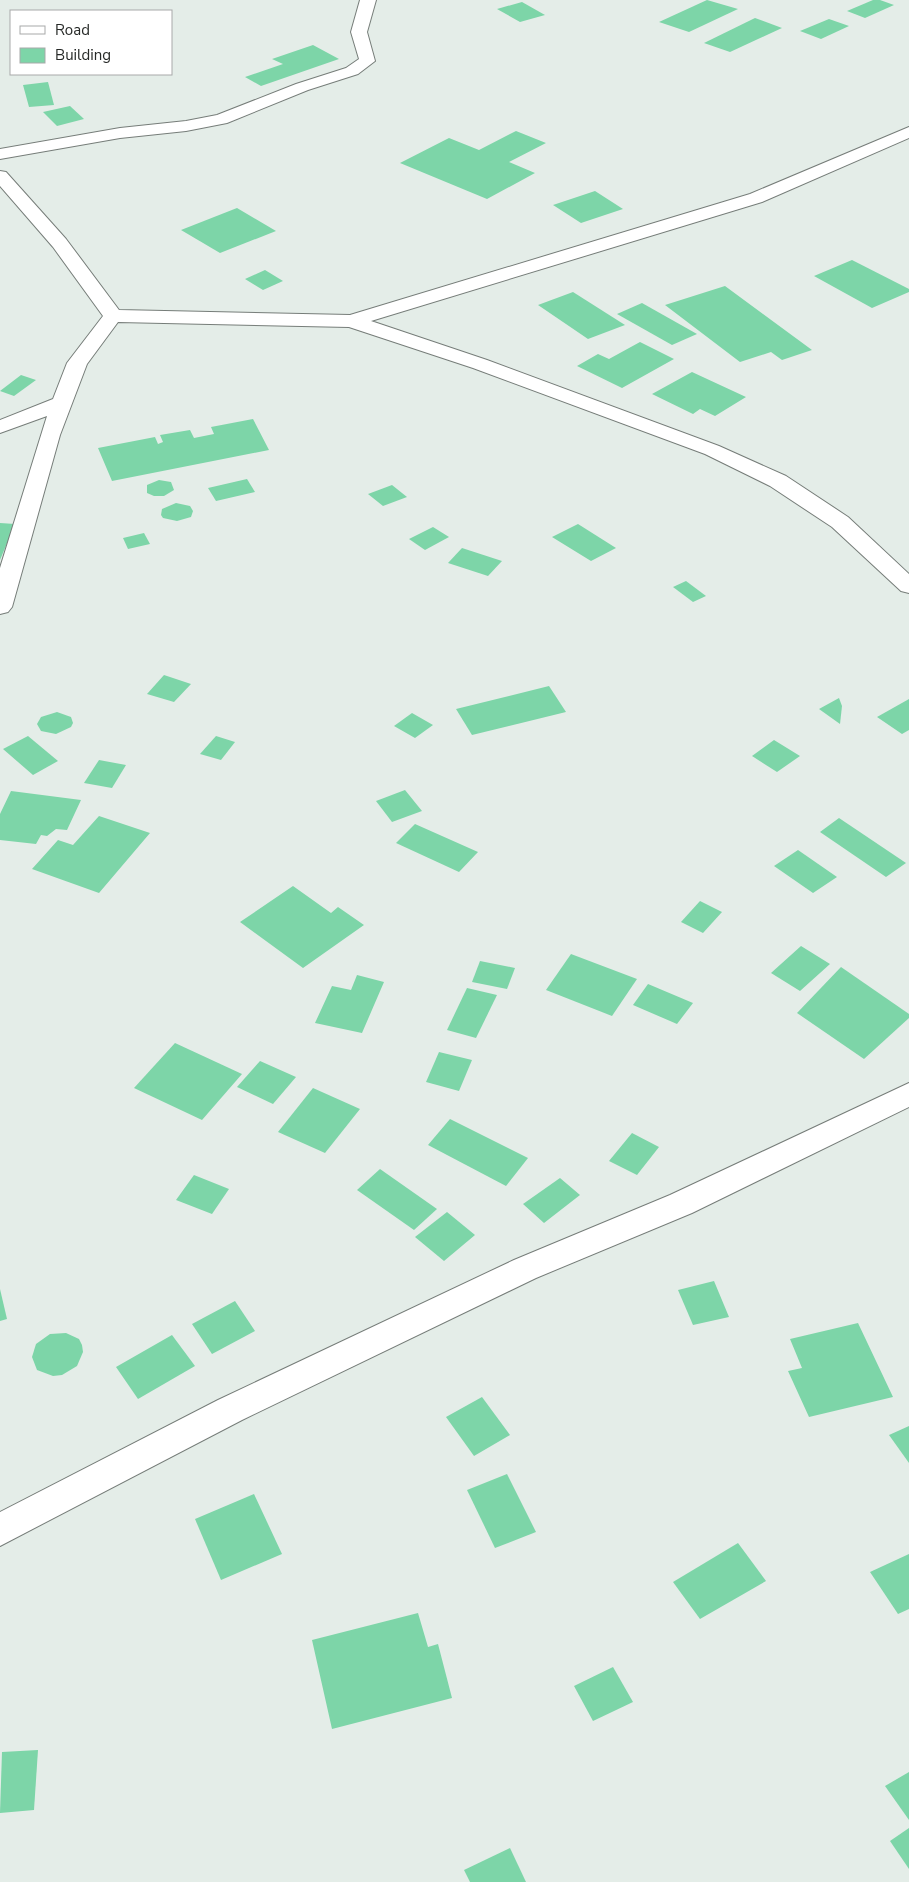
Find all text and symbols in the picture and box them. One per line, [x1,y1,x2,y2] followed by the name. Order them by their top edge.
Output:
[10,10,172,75] legend
[55,20,90,40] text: Road
[55,45,111,65] text: Building

